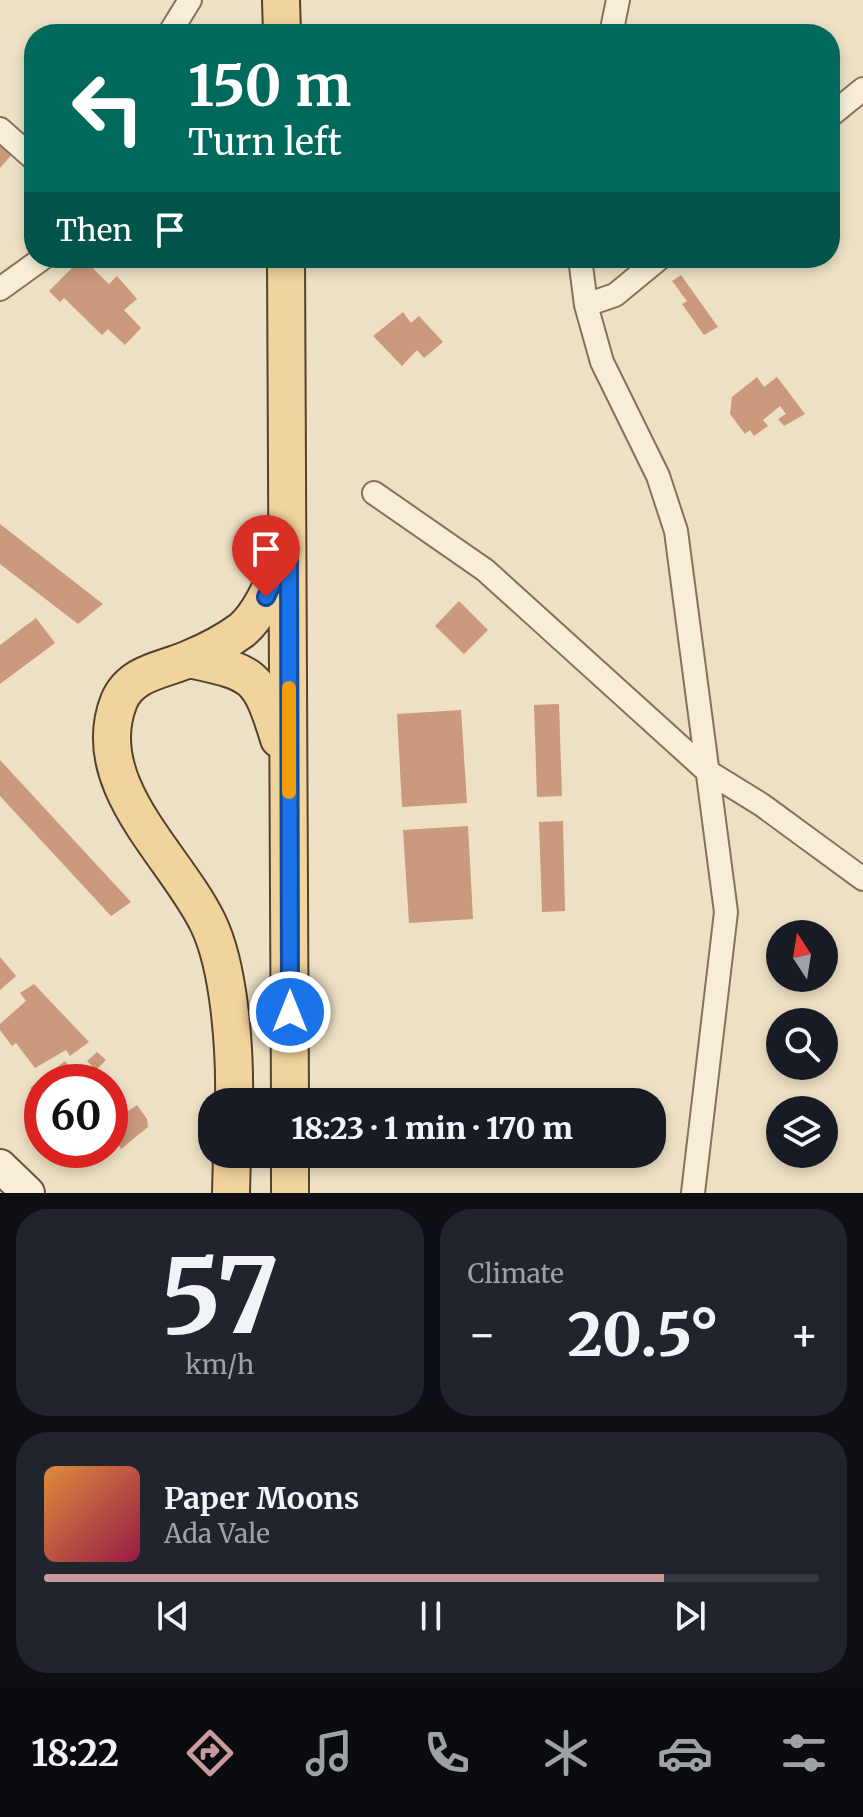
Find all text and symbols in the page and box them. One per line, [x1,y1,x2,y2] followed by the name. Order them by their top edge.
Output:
[188,51,351,121] text: 150 m
[56,56,160,160] icon: left
[188,120,342,165] text: Turn left
[148,208,192,252] icon: arrive
[56,211,132,249] text: Then
[232,515,300,597] pin
[244,527,288,571] icon: arrive
[766,920,838,992] north arrow
[766,920,838,1168] map controls
[248,970,332,1054] position arrow
[766,1008,838,1080] button: search
[24,1064,128,1168] speed limit sign: 60
[766,1096,838,1168] button: layers
[291,1109,573,1147] text: 18:23 · 1 min · 170 m
[161,1231,279,1361] text: 57
[468,1257,564,1290] text: Climate
[567,1297,719,1372] text: 20.5°
[468,1307,497,1362] text: −
[790,1307,819,1362] text: +
[185,1348,254,1381] text: km/h
[164,1479,359,1517] text: Paper Moons
[164,1517,270,1550] text: Ada Vale
[151,1594,195,1638] icon: previous
[409,1594,453,1638] icon: pause
[668,1594,712,1638] icon: next
[182,1725,238,1781] icon: directions
[301,1725,357,1781] icon: music
[419,1725,475,1781] icon: phone
[538,1725,594,1781] icon: climate
[657,1725,713,1781] icon: car
[776,1725,832,1781] icon: filters
[31,1731,119,1776] text: 18:22

